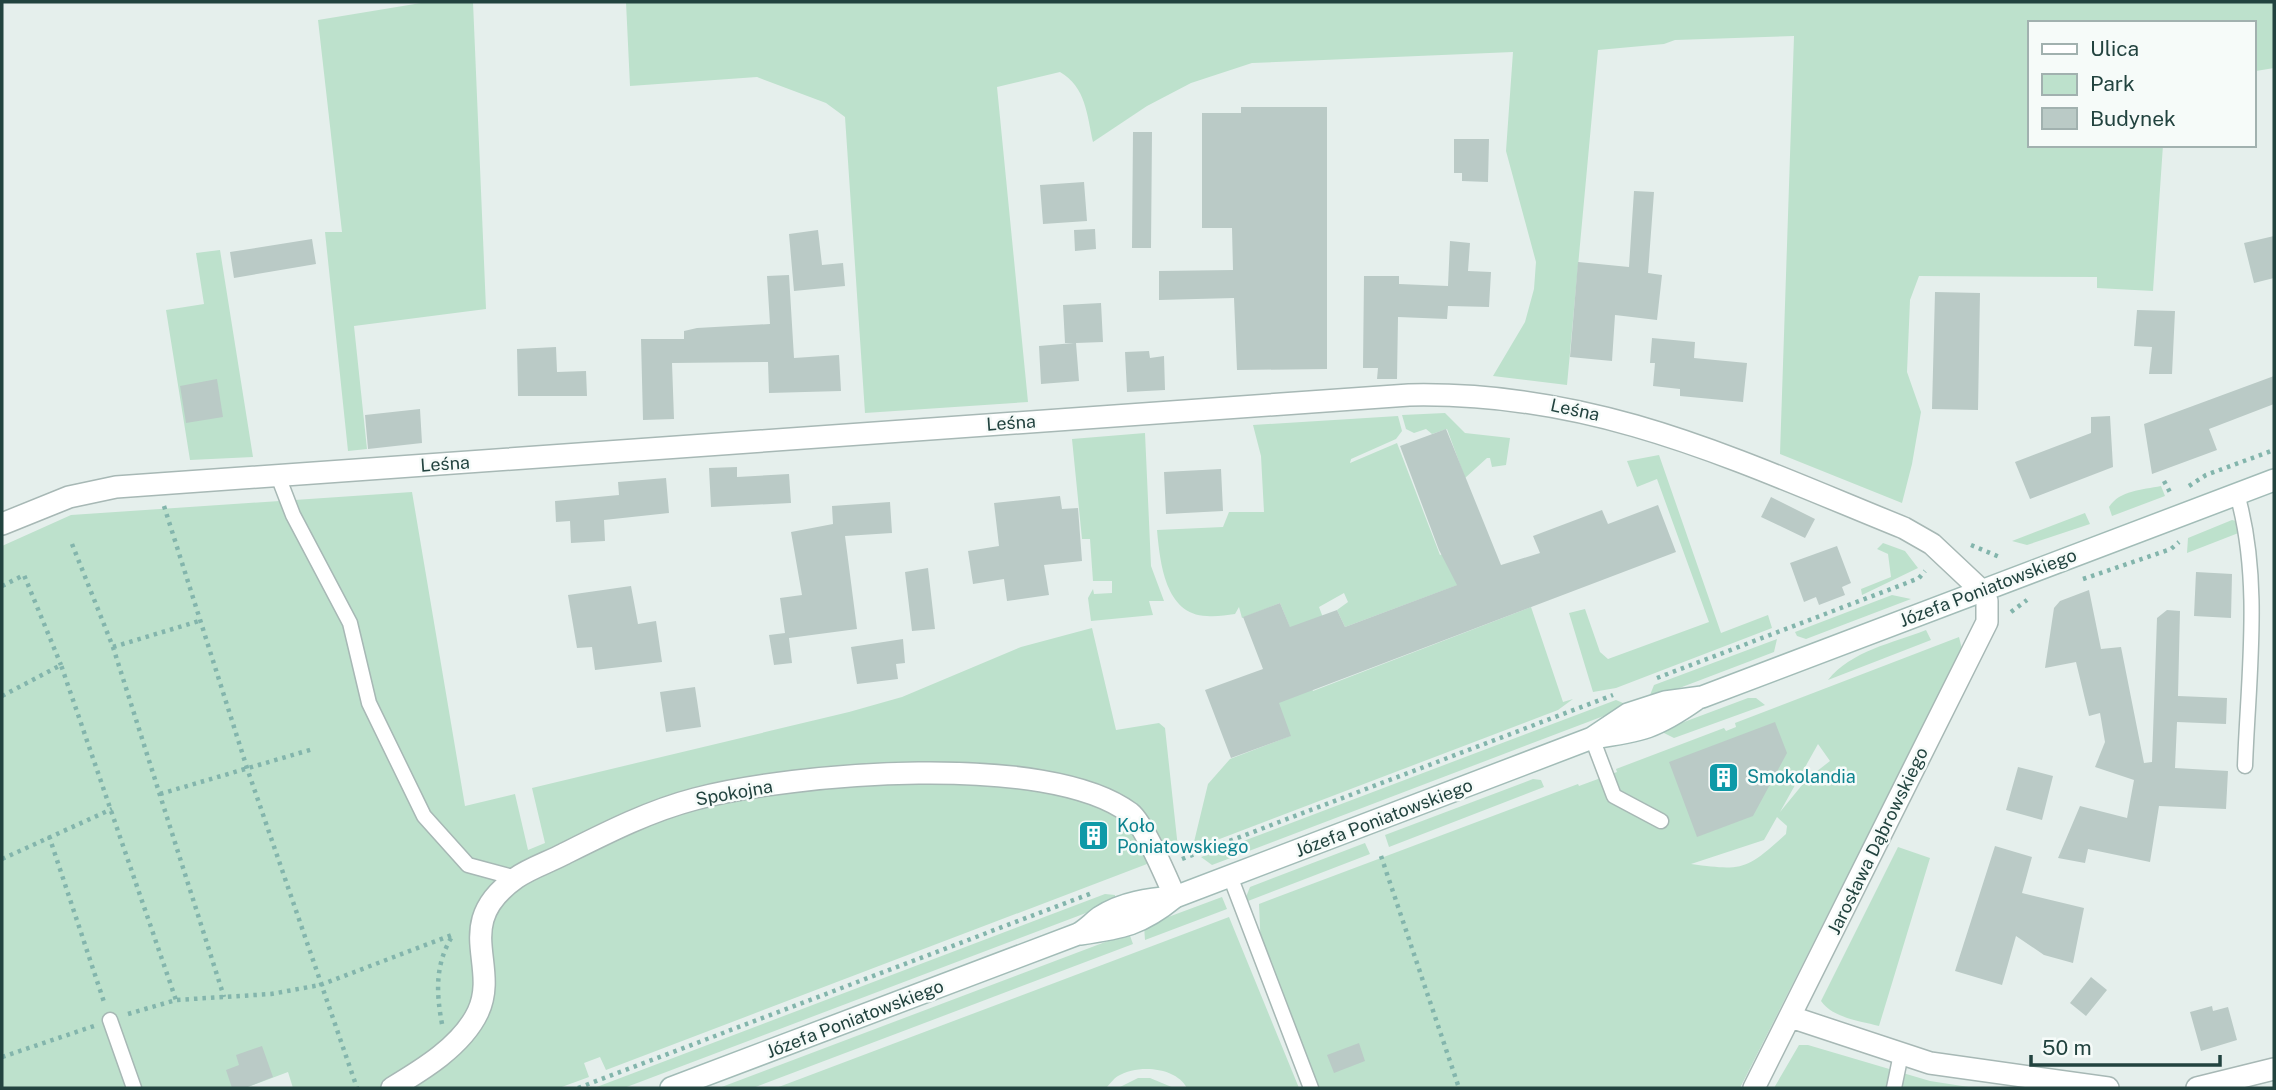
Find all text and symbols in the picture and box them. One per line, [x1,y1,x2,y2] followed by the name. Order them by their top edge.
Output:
[2028,21,2255,147] legend
[2090,36,2139,61] text: Ulica
[2090,71,2135,96] text: Park
[2090,106,2176,131] text: Budynek
[1549,394,1602,425] street label: Leśna
[985,410,1036,435] street label: Leśna
[419,451,470,476] street label: Leśna
[1896,544,2080,631] street label: Józefa Poniatowskiego
[1823,744,1932,938] street label: Jarosława Dąbrowskiego
[1707,760,1741,794] building icon: Smokolandia
[1747,766,1856,787] place label: Smokolandia
[1292,774,1476,861] street label: Józefa Poniatowskiego
[694,775,774,810] street label: Spokojna
[1117,815,1248,857] place label: Koło Poniatowskiego
[1077,819,1111,853] building icon: Koło Poniatowskiego
[763,975,947,1062] street label: Józefa Poniatowskiego
[2031,1024,2220,1068] scale bar
[2042,1035,2092,1060] text: 50 m

